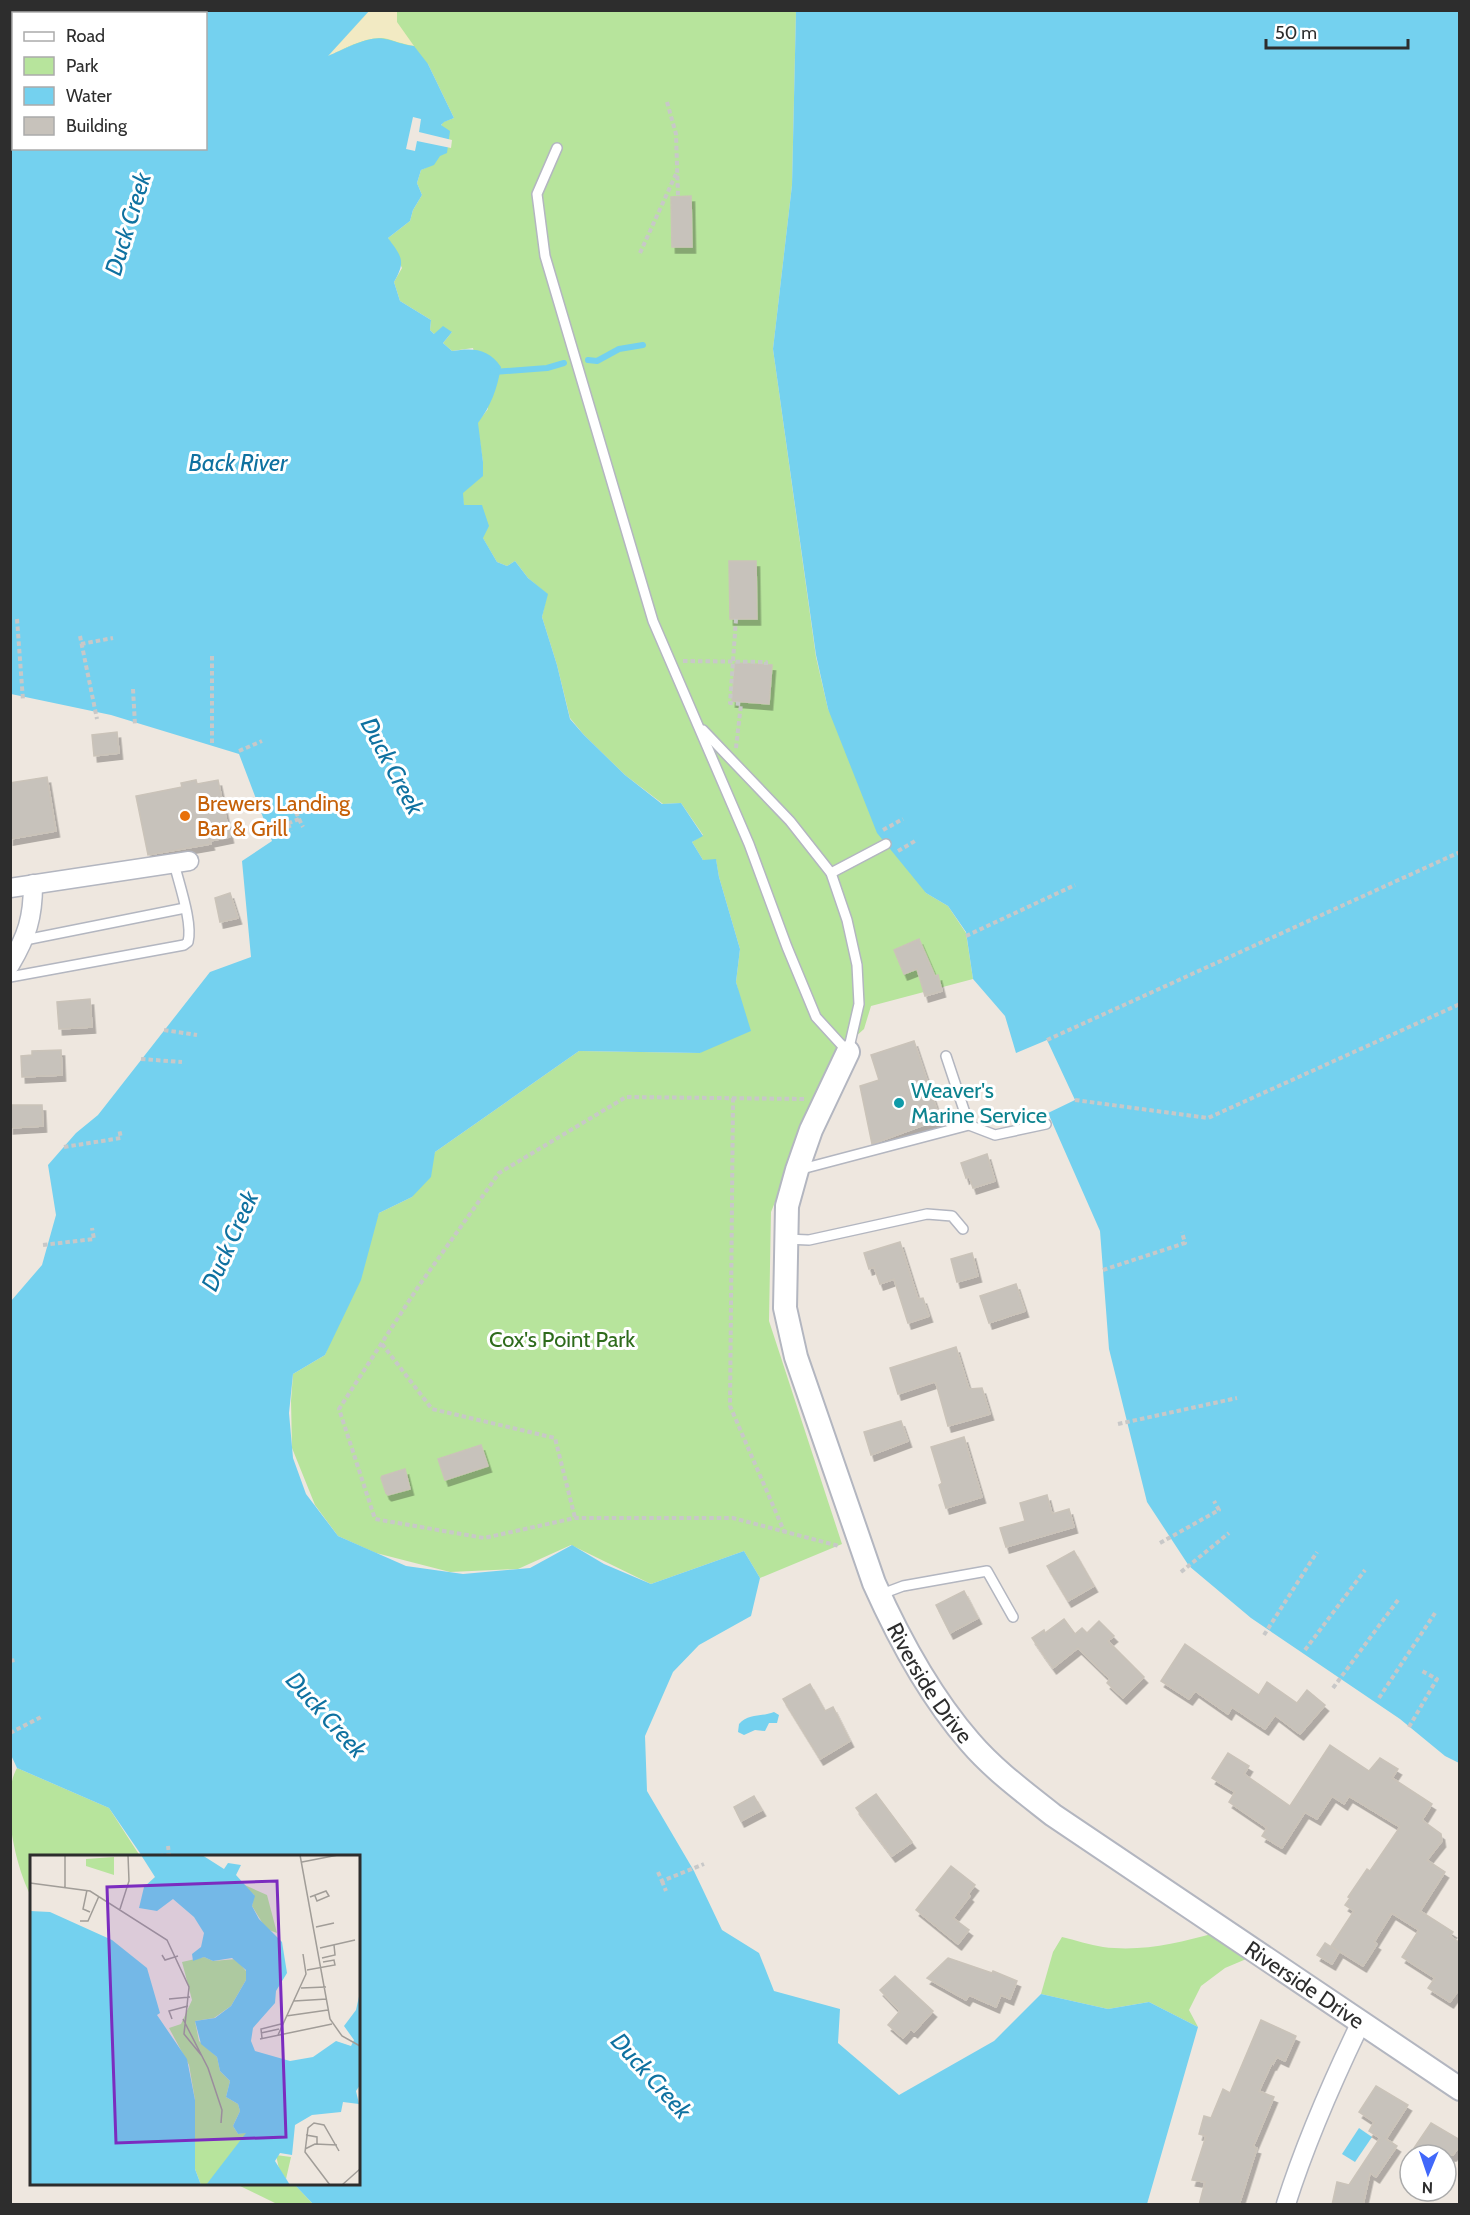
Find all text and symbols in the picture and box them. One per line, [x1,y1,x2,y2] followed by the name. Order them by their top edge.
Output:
[12,12,207,150] legend
[1266,12,1408,50] scale bar
[1275,22,1317,44] text: 50 m
[66,25,105,47] text: Road
[66,55,99,77] text: Park
[66,85,112,107] text: Water
[66,115,128,137] text: Building
[98,168,157,279] water label: Duck Creek
[189,448,289,477] water label: Back River
[355,712,430,820] water label: Duck Creek
[197,790,351,842] place label: Brewers Landing Bar & Grill
[178,809,192,823] marker: Brewers Landing Bar & Grill
[911,1077,1047,1129] place label: Weaver's Marine Service
[892,1096,906,1110] marker: Weaver's Marine Service
[195,1186,265,1295] water label: Duck Creek
[489,1326,635,1353] park label: Cox's Point Park
[881,1618,978,1749] street label: Riverside Drive
[280,1666,373,1764] water label: Duck Creek
[30,1855,360,2185] inset map
[1240,1935,1369,2035] street label: Riverside Drive
[605,2027,698,2125] water label: Duck Creek
[1398,2143,1458,2203] north arrow
[1422,2178,1433,2197] text: N

